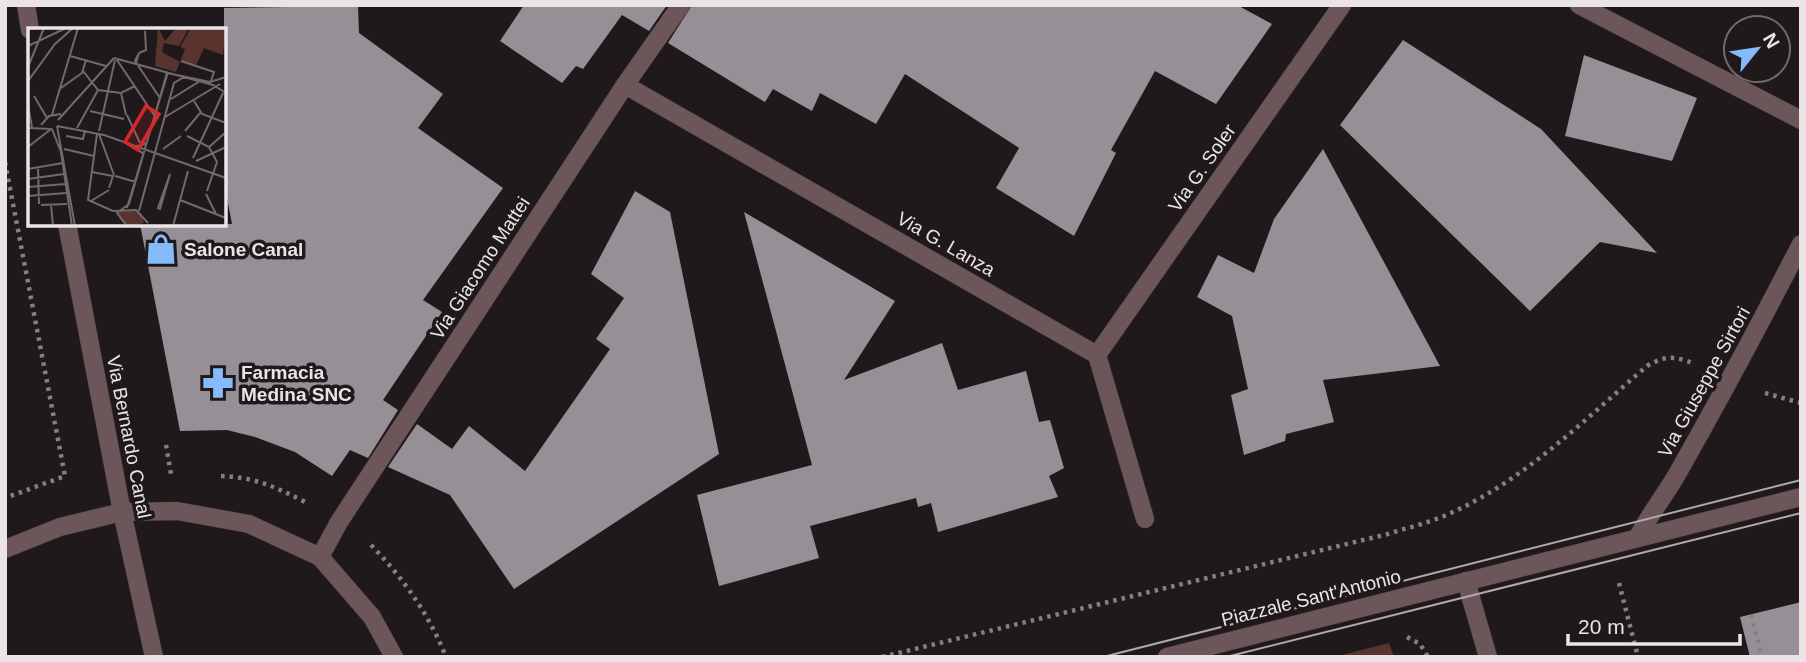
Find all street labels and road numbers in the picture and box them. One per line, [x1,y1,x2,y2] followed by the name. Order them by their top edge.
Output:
[1164,120,1240,216] street label: Via G. Soler
[426,193,534,343] street label: Via Giacomo Mattei
[893,208,999,281] street label: Via G. Lanza
[1654,303,1754,461] street label: Via Giuseppe Sirtori
[103,354,155,520] street label: Via Bernardo Canal
[1219,566,1403,630] street label: Piazzale Sant'Antonio

